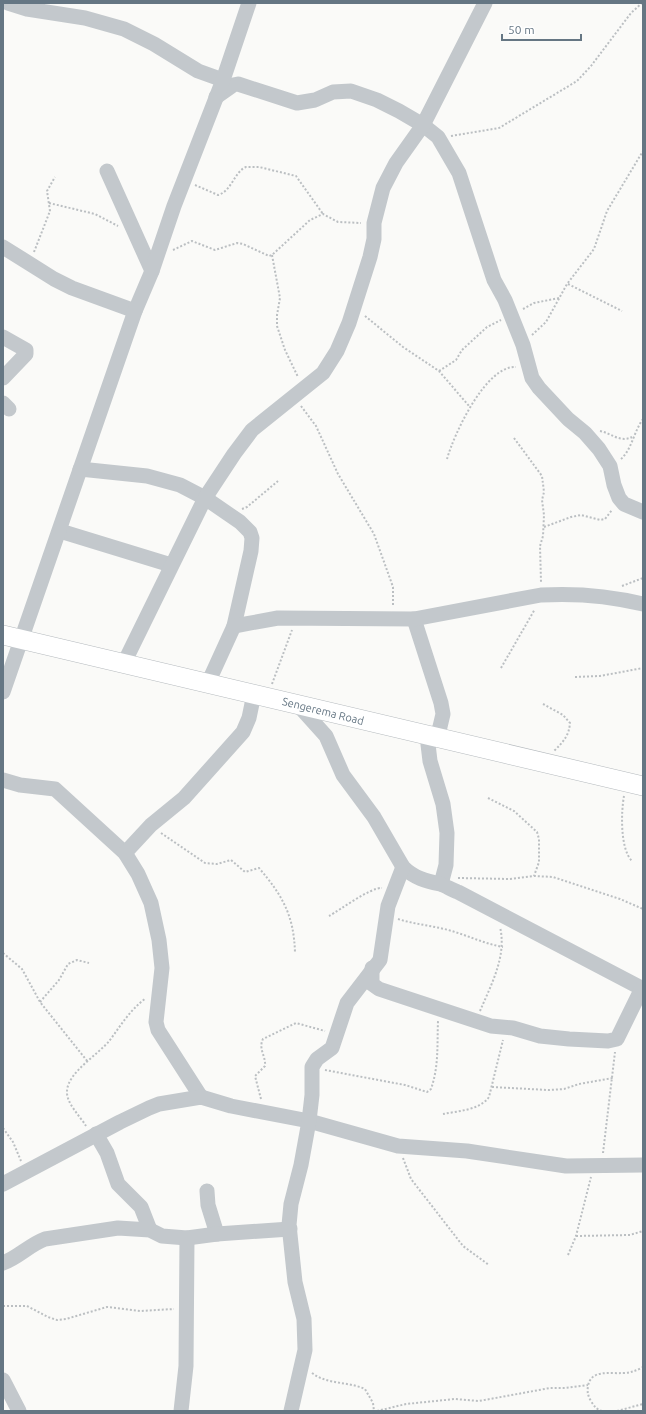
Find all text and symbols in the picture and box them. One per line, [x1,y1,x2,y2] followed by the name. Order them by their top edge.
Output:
[502,16,581,42] scale bar
[508,23,535,36] text: 50 m
[281,695,365,727] street label: Sengerema Road

